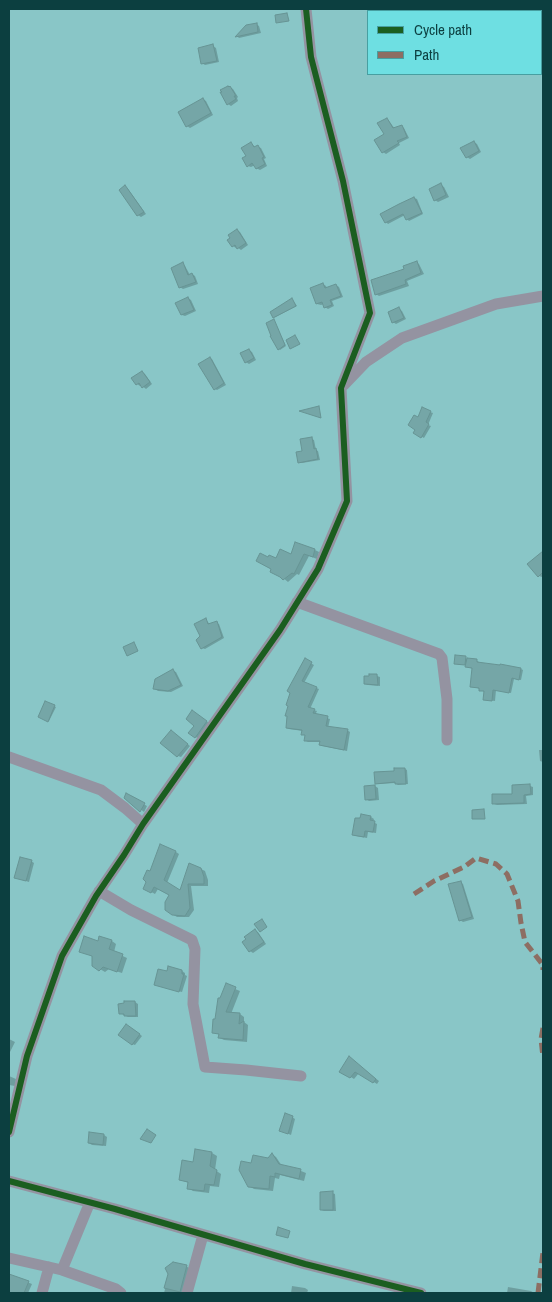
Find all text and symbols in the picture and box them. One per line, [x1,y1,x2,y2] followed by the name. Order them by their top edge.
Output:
[367,10,542,75] legend
[414,19,472,40] text: Cycle path
[414,44,439,65] text: Path

